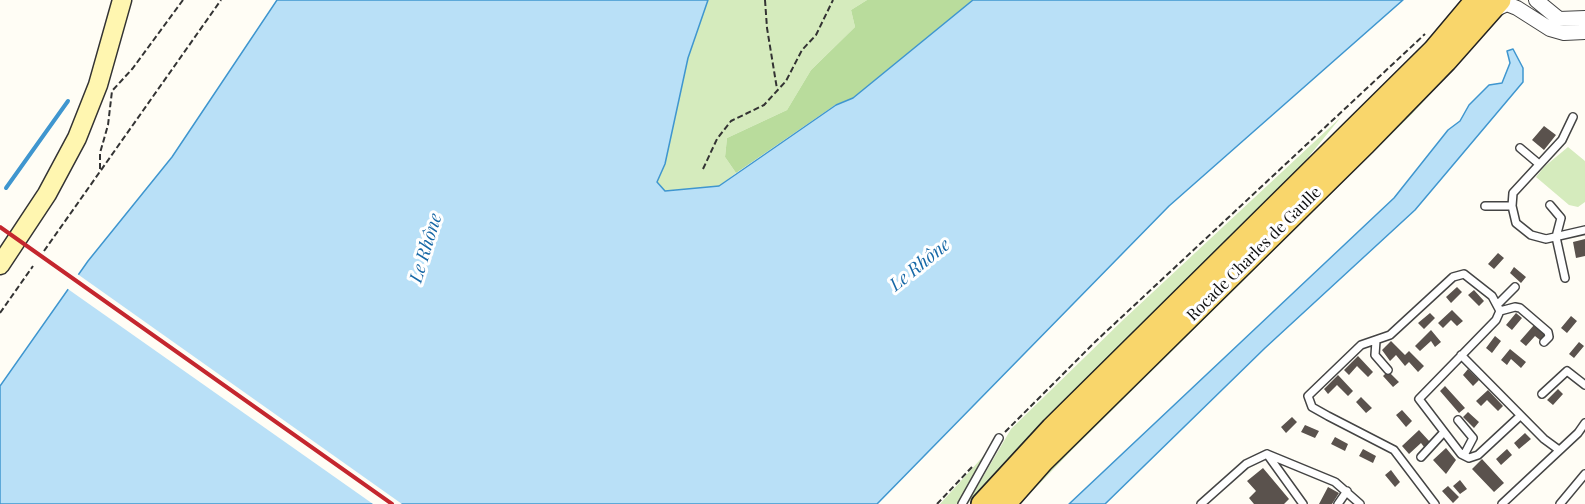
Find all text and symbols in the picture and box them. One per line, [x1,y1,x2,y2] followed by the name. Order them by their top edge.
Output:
[1183,183,1325,325] street label: Rocade Charles de Gaulle
[405,211,447,285] water label: Le Rhône
[885,234,955,296] water label: Le Rhône

